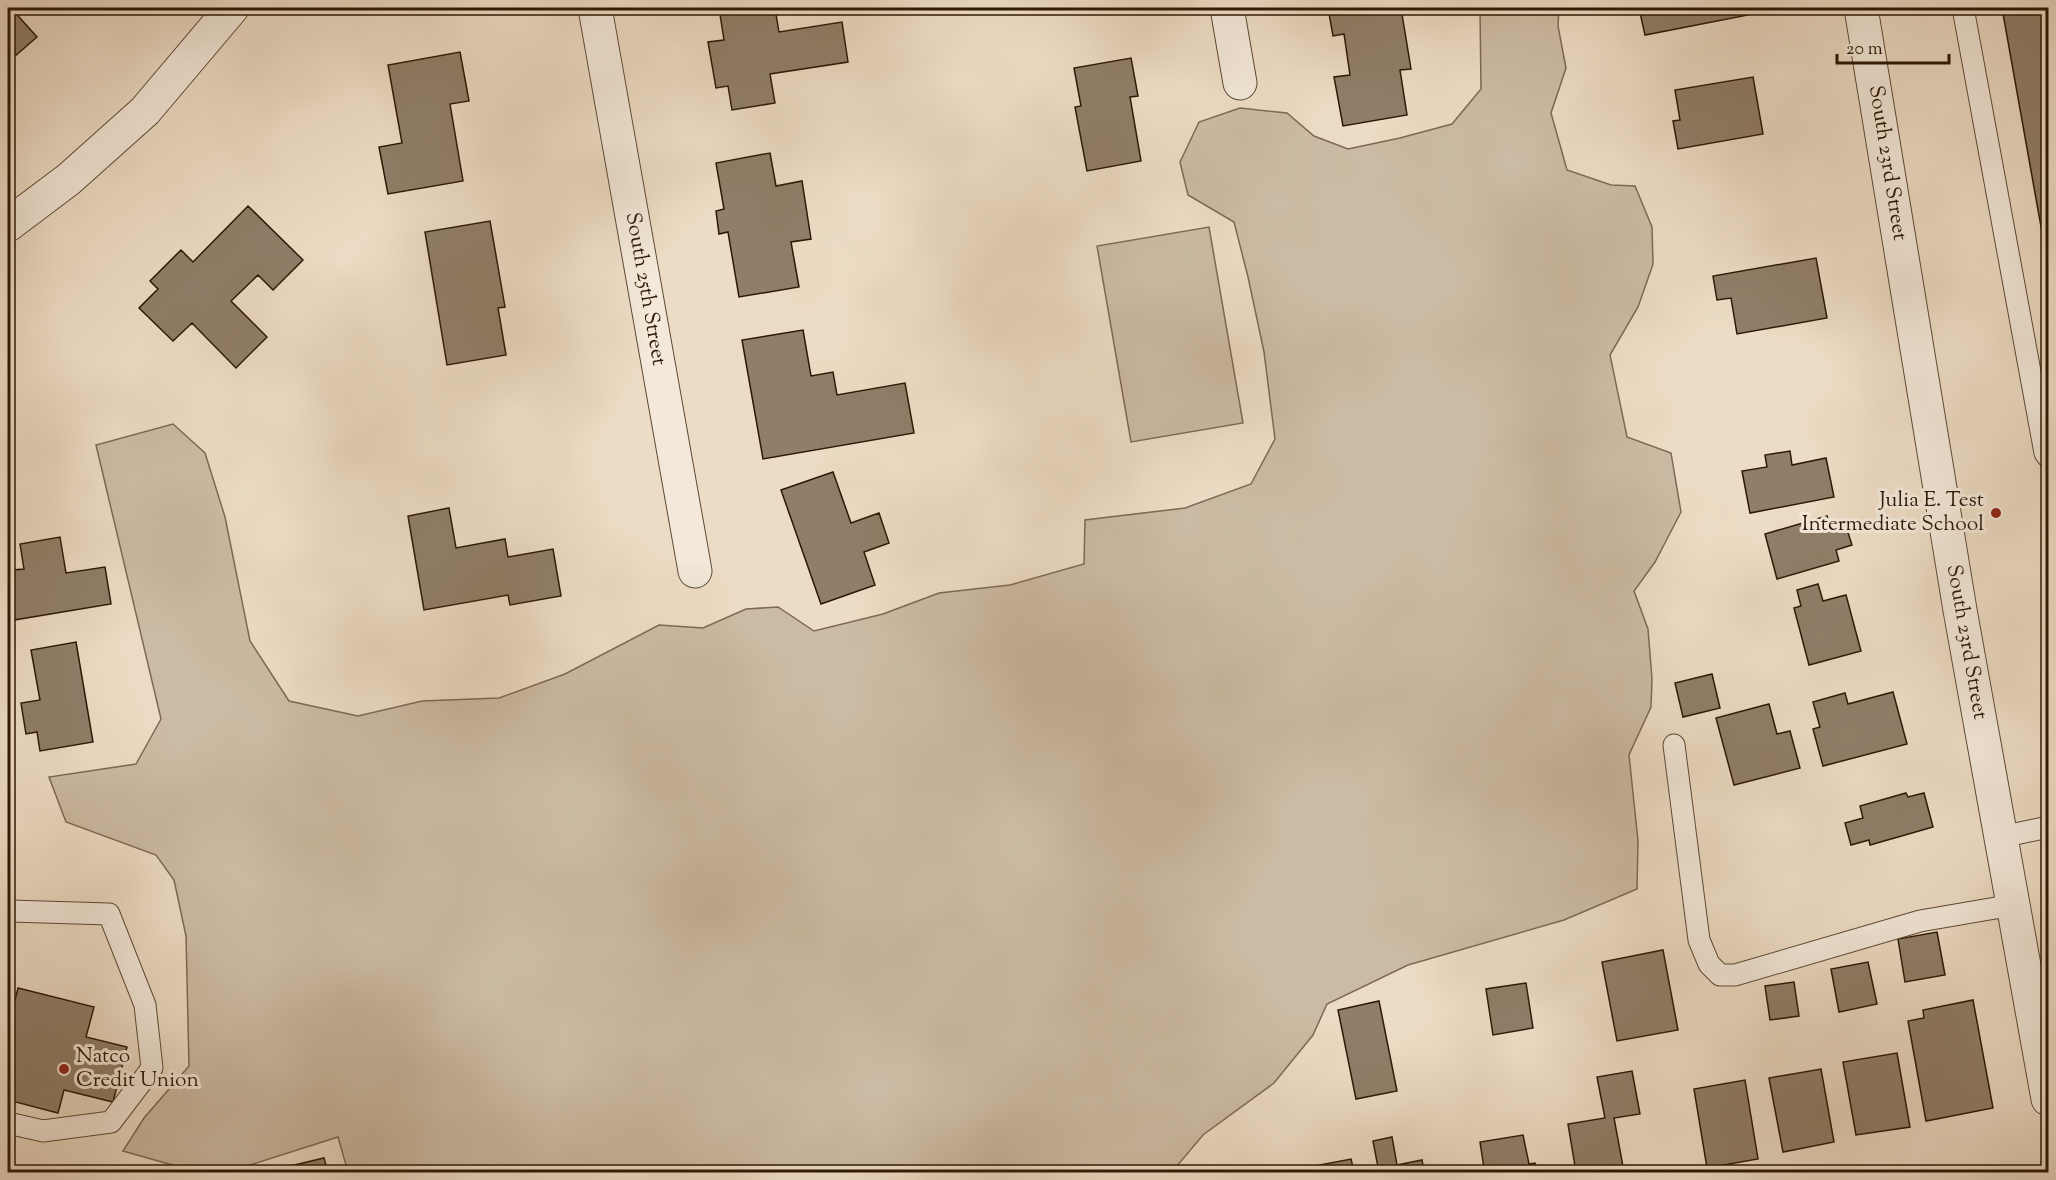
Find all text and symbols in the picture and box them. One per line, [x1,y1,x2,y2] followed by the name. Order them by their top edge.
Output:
[1837,27,1950,65] scale bar
[1846,37,1883,63] text: 20 m
[1860,83,1914,243] street label: South 23rd Street
[617,210,673,368] street label: South 25th Street
[1802,486,1984,540] place label: Julia E. Test Intermediate School
[1989,506,2003,520] marker: Julia E. Test Intermediate School
[1938,562,1994,722] street label: South 23rd Street
[76,1042,199,1096] place label: Natco Credit Union
[57,1062,71,1076] marker: Natco Credit Union

